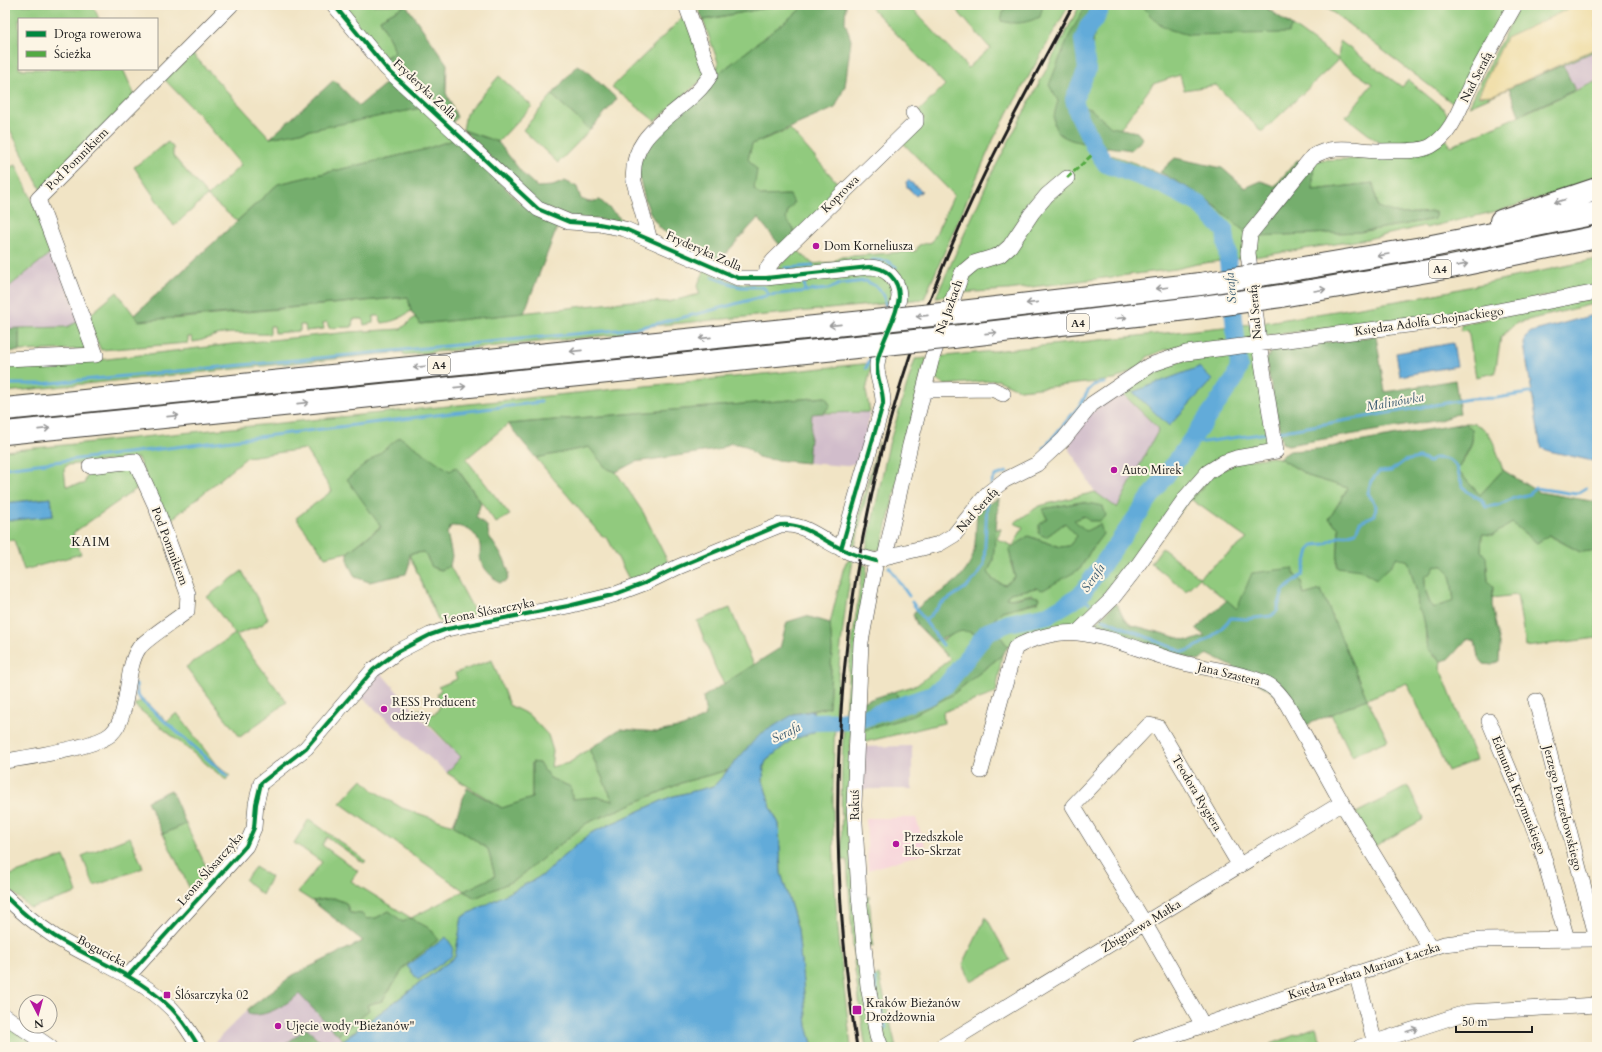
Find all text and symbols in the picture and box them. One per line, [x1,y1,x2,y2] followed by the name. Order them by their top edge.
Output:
[18,18,158,70] legend
[54,26,142,42] text: Droga rowerowa
[54,45,92,62] text: Ścieżka
[1456,48,1496,105] street label: Nad Serafą
[390,55,461,123] street label: Fryderyka Zolla
[42,124,112,194] street label: Pod Pomnikiem
[818,171,863,216] street label: Koprowa
[1554,198,1566,206] one-way arrow
[664,227,745,275] street label: Fryderyka Zolla
[824,238,914,254] place label: Dom Korneliusza
[811,241,821,251] marker: Dom Korneliusza
[1377,252,1390,260] one-way arrow
[1429,260,1451,278] road number: A4
[1455,261,1468,269] one-way arrow
[1220,272,1242,304] water label: Serafa
[932,277,966,336] street label: Na Jazkach
[1245,283,1265,340] street label: Nad Serafą
[1155,284,1168,292] one-way arrow
[1313,286,1326,294] one-way arrow
[1026,300,1039,307] one-way arrow
[1354,303,1505,339] street label: Księdza Adolfa Chojnackiego
[916,312,929,320] one-way arrow
[1067,314,1089,332] road number: A4
[1114,314,1127,322] one-way arrow
[829,322,842,329] one-way arrow
[984,329,997,337] one-way arrow
[699,335,712,342] one-way arrow
[570,348,583,355] one-way arrow
[428,356,450,374] road number: A4
[413,364,426,371] one-way arrow
[453,383,466,391] one-way arrow
[1365,388,1426,416] water label: Malinówka
[296,399,309,407] one-way arrow
[166,412,179,420] one-way arrow
[37,425,50,433] one-way arrow
[1122,462,1182,478] place label: Auto Mirek
[1109,465,1119,475] marker: Auto Mirek
[953,484,1002,536] street label: Nad Serafą
[148,505,193,588] street label: Pod Pomnikiem
[71,533,111,551] district label: KAIM
[1077,560,1109,596] water label: Serafa
[442,593,537,628] street label: Leona Ślósarczyka
[1194,658,1263,690] street label: Jana Szastera
[392,694,476,724] place label: RESS Producent odzieży
[379,704,389,714] marker: RESS Producent odzieży
[768,718,804,748] water label: Serafa
[1488,733,1550,857] street label: Edmunda Krzymuskiego
[1539,742,1586,873] street label: Jerzego Potrzebowskiego
[1168,752,1226,835] street label: Teodora Rygiera
[847,790,863,820] street label: Rakuś
[173,828,247,909] street label: Leona Ślósarczyka
[904,829,963,859] place label: Przedszkole Eko-Skrzat
[891,839,901,849] marker: Przedszkole Eko-Skrzat
[1098,895,1184,956] street label: Zbigniewa Małka
[74,931,130,971] street label: Bogucicka
[1286,939,1443,1003] street label: Księdza Prałata Mariana Łaczka
[175,986,248,1003] place label: Ślósarczyka 02
[162,990,172,1000] marker: Ślósarczyka 02
[18,994,58,1034] north arrow
[866,995,961,1025] place label: Kraków Bieżanów Drożdżownia
[851,1004,863,1016] marker: Kraków Bieżanów Drożdżownia
[1456,1008,1532,1034] scale bar
[1462,1014,1489,1030] text: 50 m
[33,1015,45,1031] text: N
[286,1018,415,1034] place label: Ujęcie wody "Bieżanów"
[273,1021,283,1031] marker: Ujęcie wody "Bieżanów"
[1405,1026,1418,1033] one-way arrow

